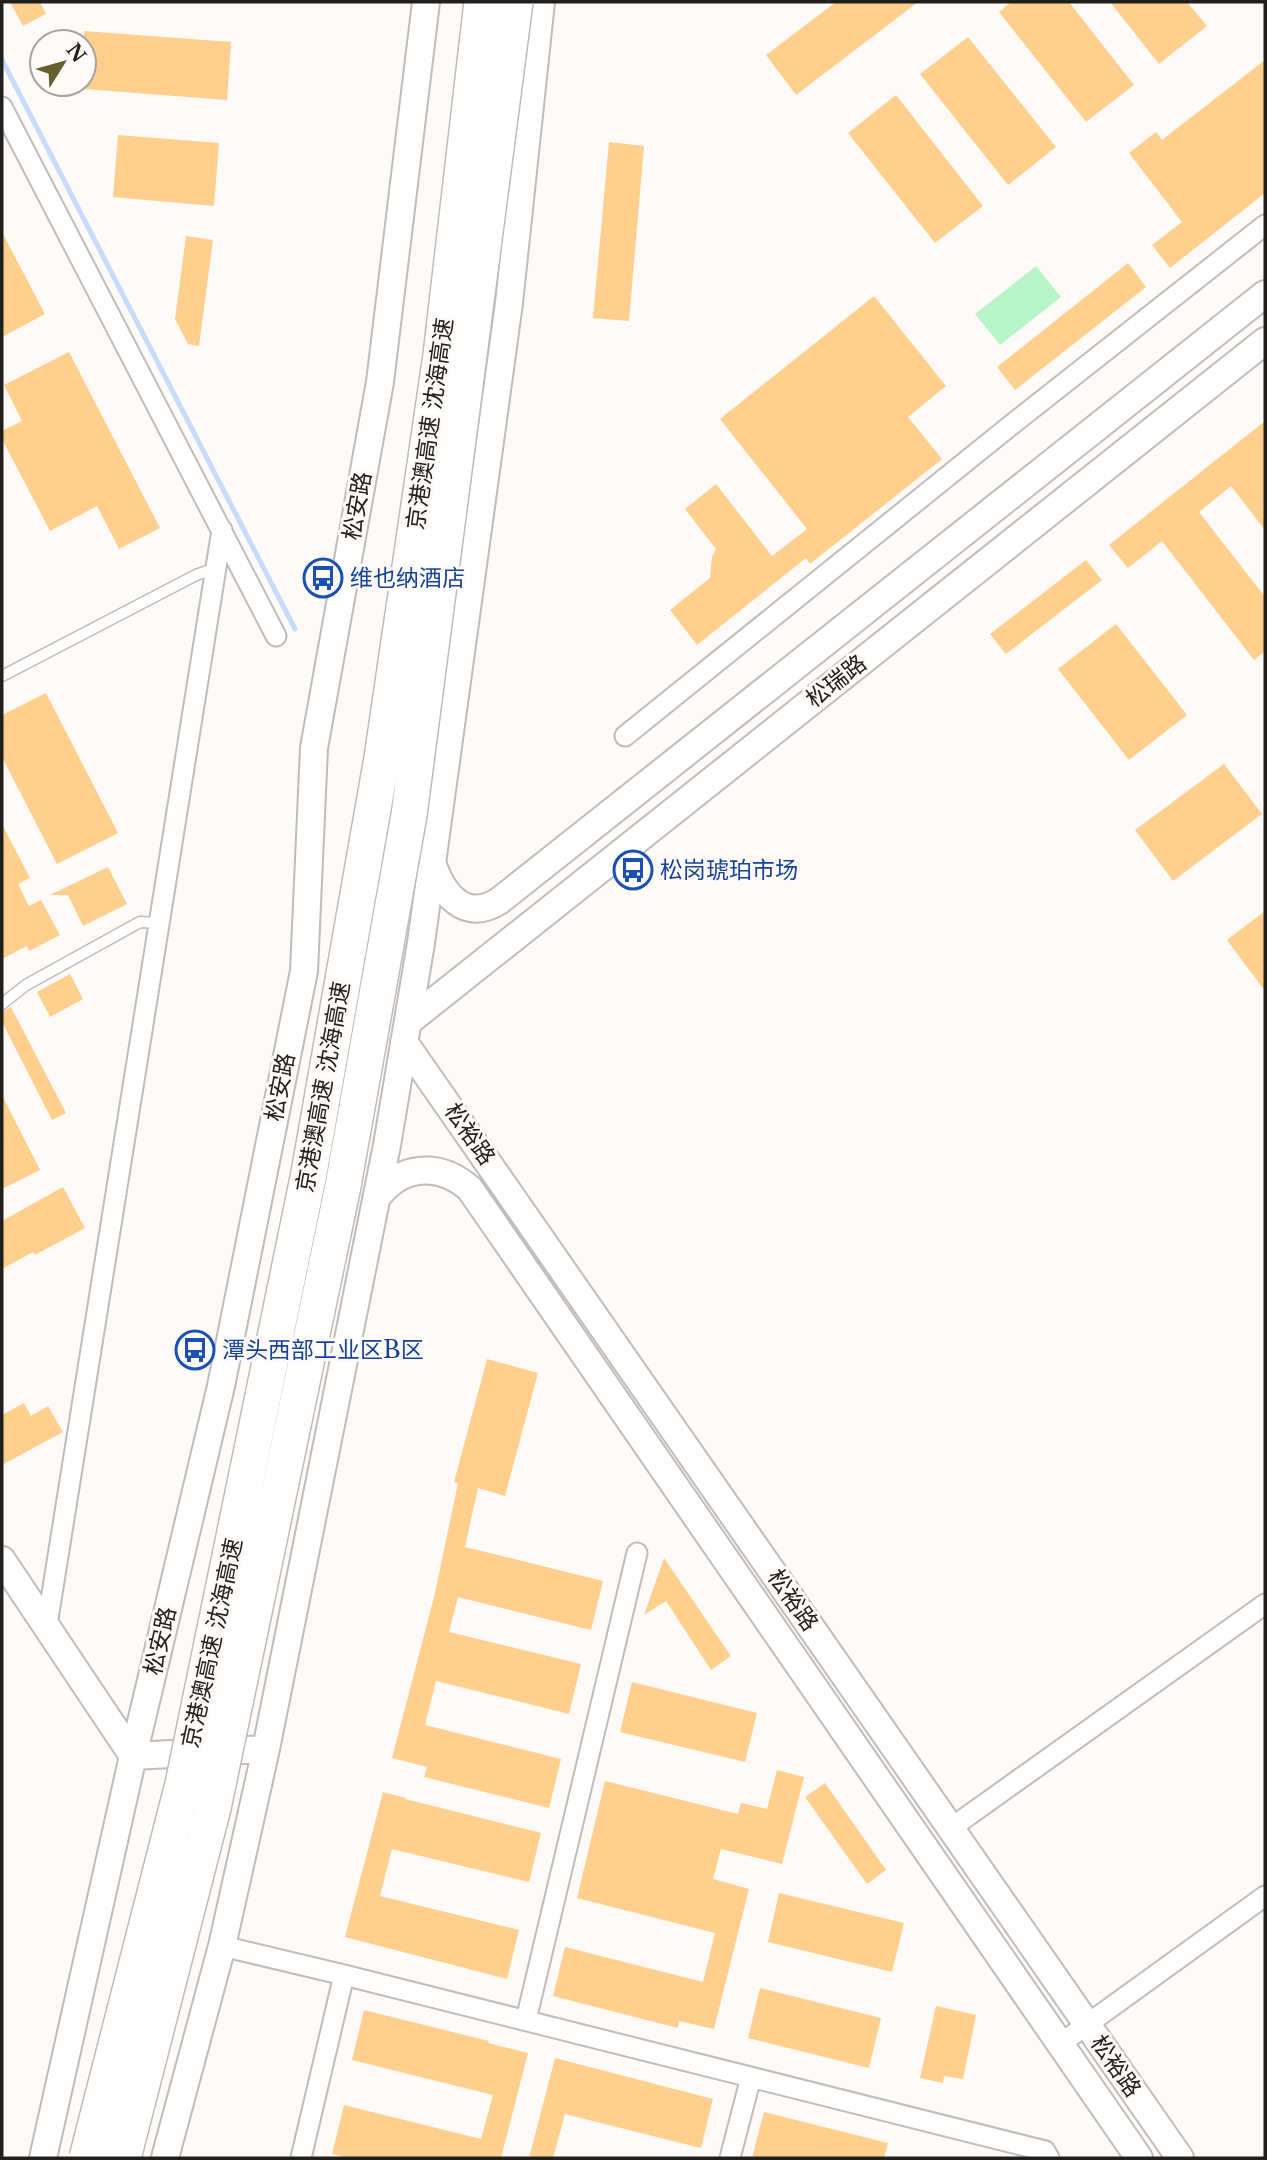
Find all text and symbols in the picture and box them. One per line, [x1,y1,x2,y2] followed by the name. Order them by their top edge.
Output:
[28,28,98,98] north arrow
[62,39,91,67] text: N
[401,316,459,532] street label: 京港澳高速 沈海高速
[337,470,377,542] street label: 松安路
[302,557,344,599] bus stop icon: 维也纳酒店
[350,564,465,592] place label: 维也纳酒店
[800,649,872,713] street label: 松瑞路
[612,849,654,891] bus stop icon: 松岗琥珀市场
[660,856,798,884] place label: 松岗琥珀市场
[291,979,355,1195] street label: 京港澳高速 沈海高速
[260,1050,300,1124] street label: 松安路
[439,1098,501,1170] street label: 松裕路
[174,1329,216,1371] bus stop icon: 潭头西部工业区B区
[222,1336,424,1364] place label: 潭头西部工业区B区
[176,1536,248,1750] street label: 京港澳高速 沈海高速
[762,1564,824,1636] street label: 松裕路
[139,1604,181,1678] street label: 松安路
[1085,2030,1147,2102] street label: 松裕路

